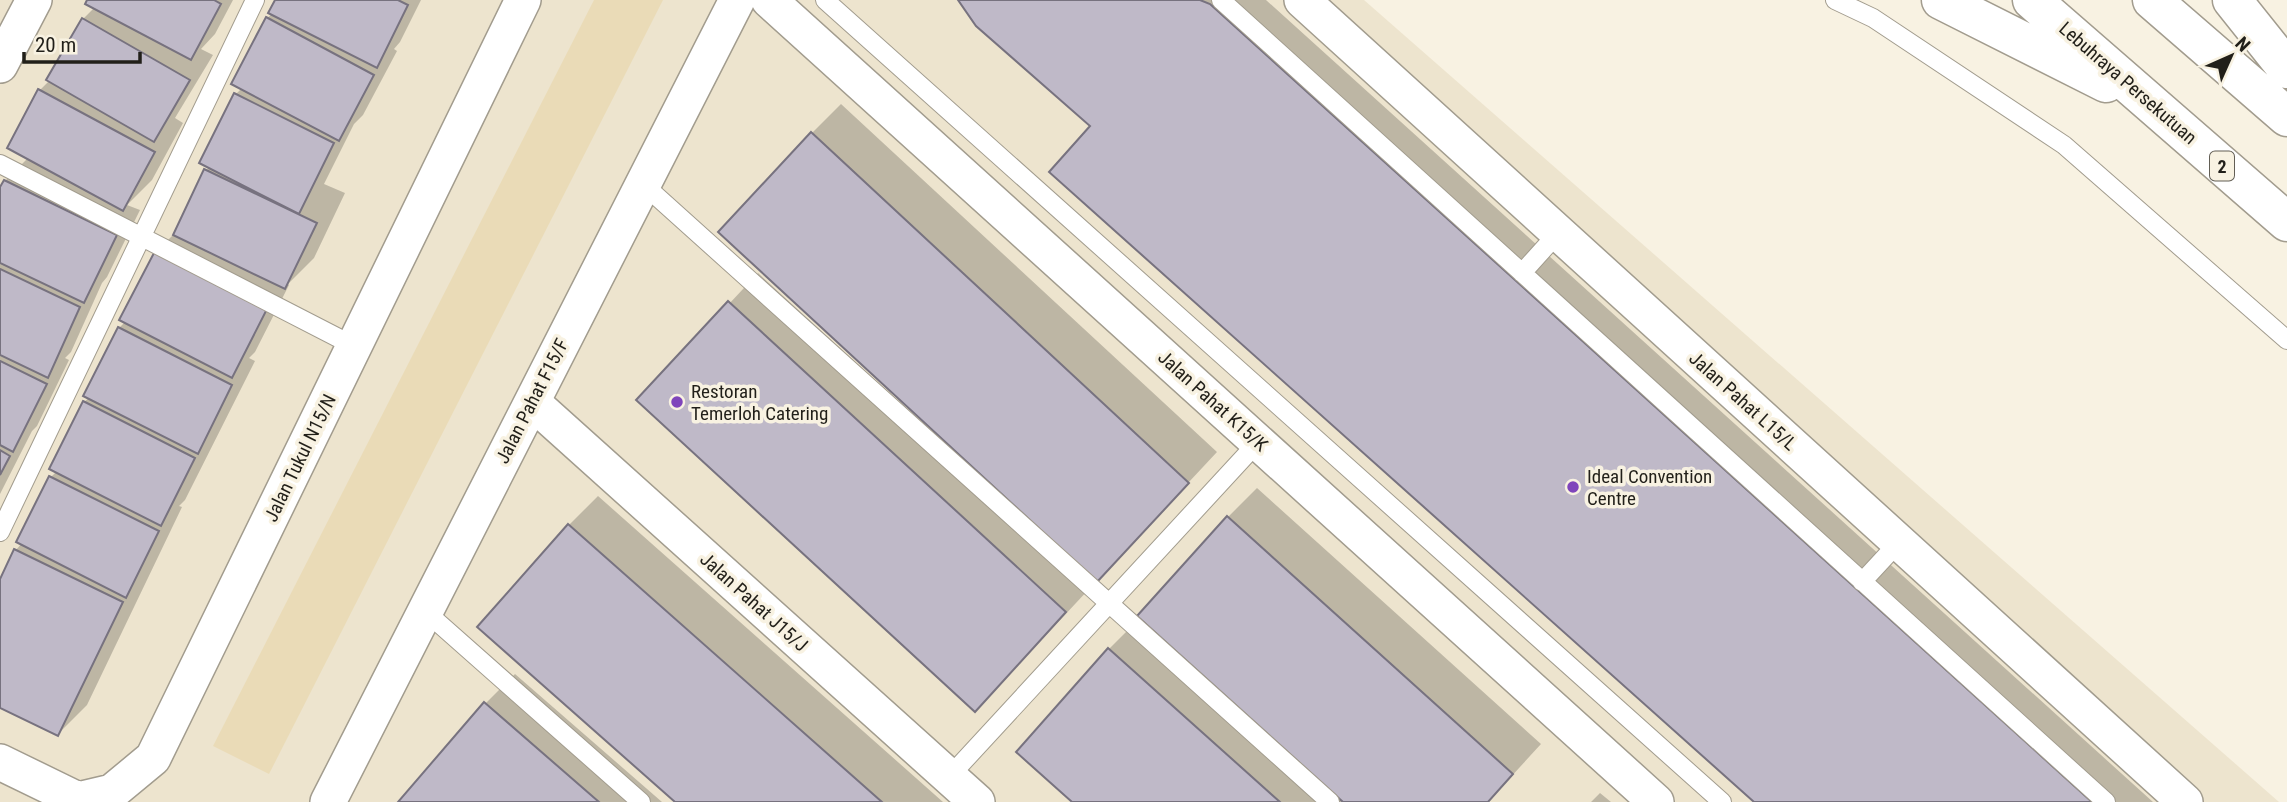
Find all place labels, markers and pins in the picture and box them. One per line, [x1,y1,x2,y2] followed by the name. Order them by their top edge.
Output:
[691,380,828,425] place label: Restoran Temerloh Catering
[669,394,685,410] marker: Restoran Temerloh Catering
[1587,465,1712,510] place label: Ideal Convention Centre
[1565,479,1581,495] marker: Ideal Convention Centre

